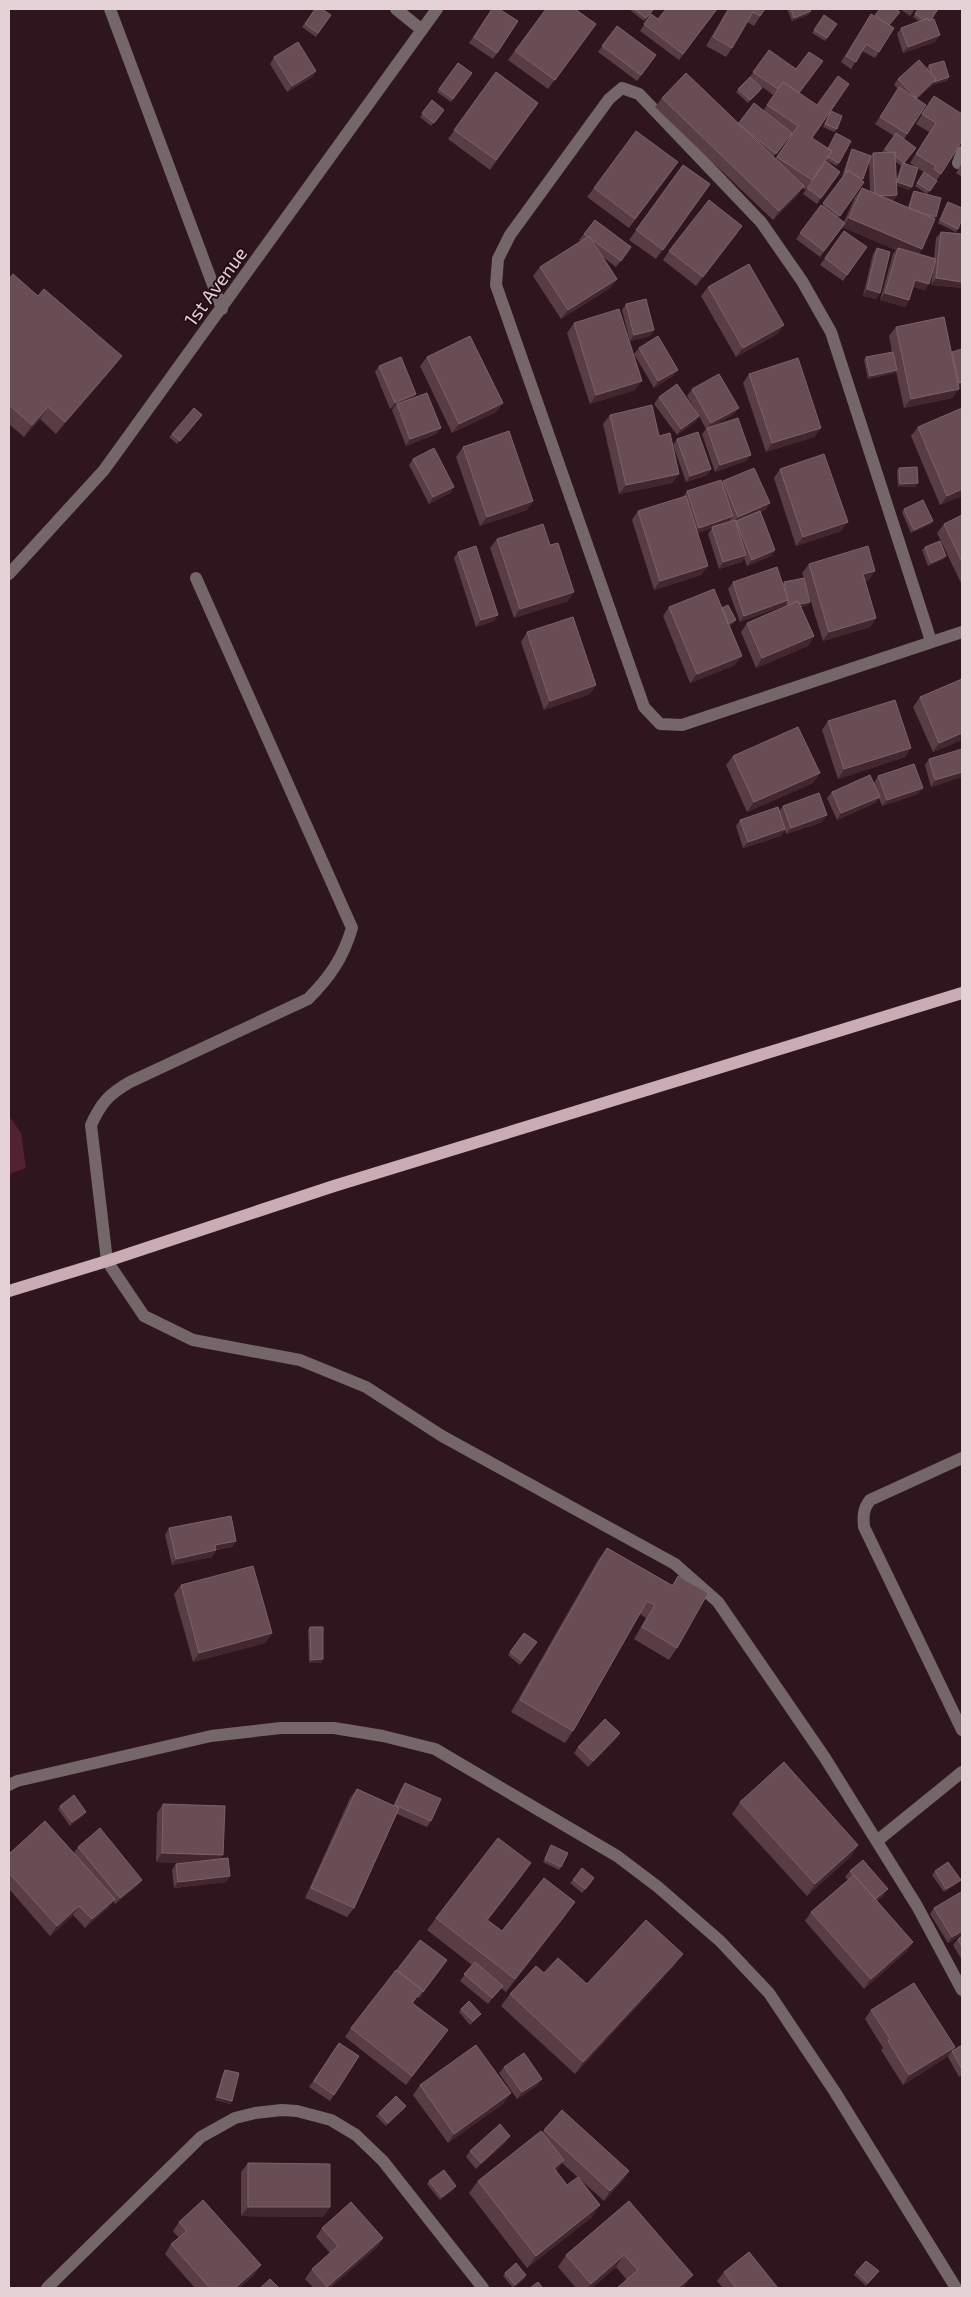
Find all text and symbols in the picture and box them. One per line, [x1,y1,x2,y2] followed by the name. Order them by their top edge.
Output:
[179,242,251,330] street label: 1st Avenue

